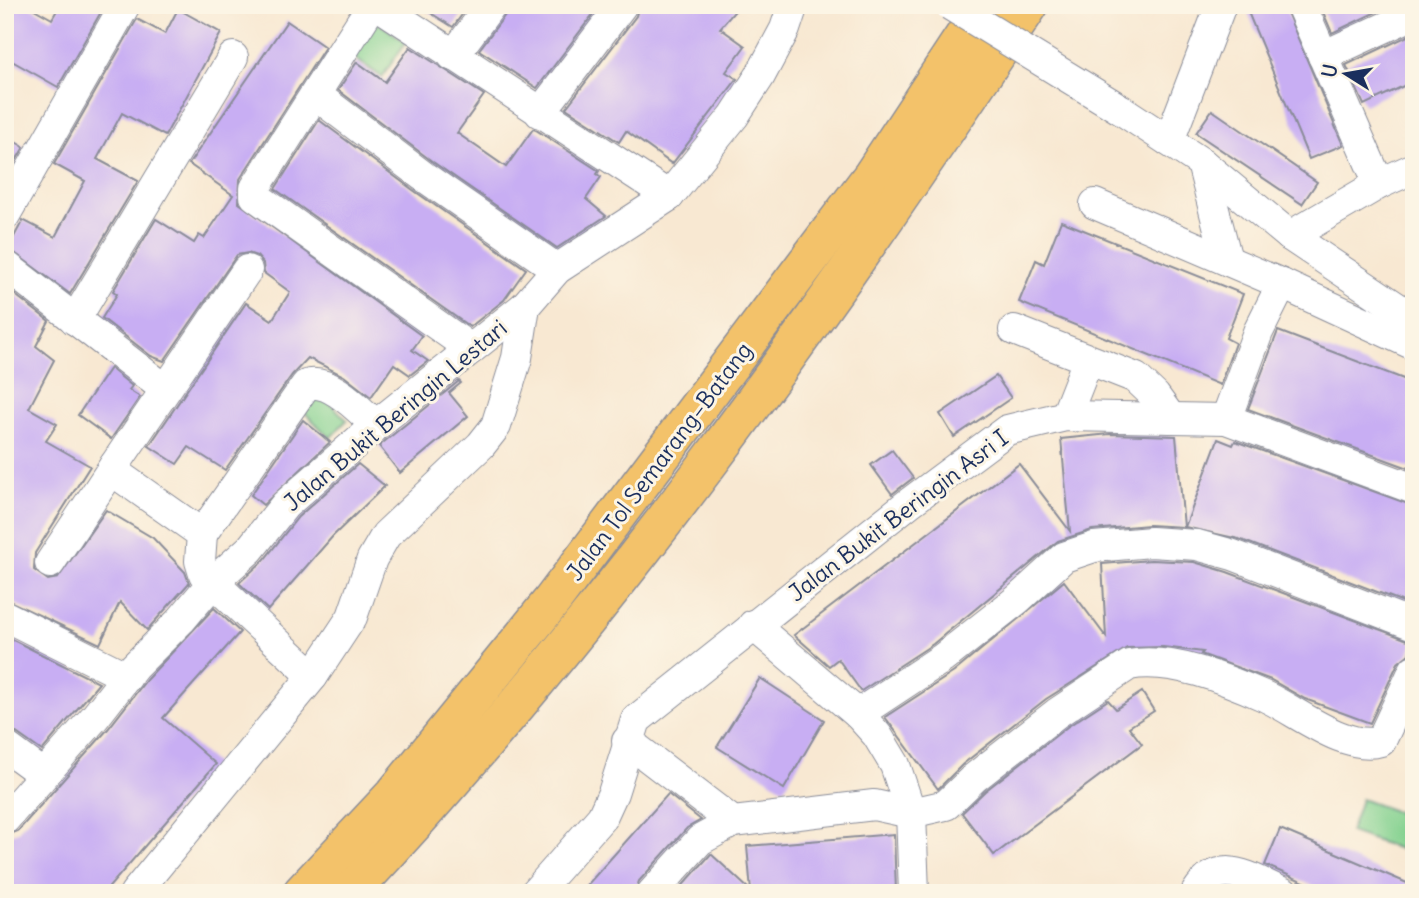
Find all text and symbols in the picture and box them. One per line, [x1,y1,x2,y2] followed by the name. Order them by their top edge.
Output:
[1310,38,1380,108] north arrow
[1316,62,1342,79] text: U
[277,313,513,517] street label: Jalan Bukit Beringin Lestari
[560,336,758,586] street label: Jalan Tol Semarang–Batang
[782,423,1014,607] street label: Jalan Bukit Beringin Asri I

